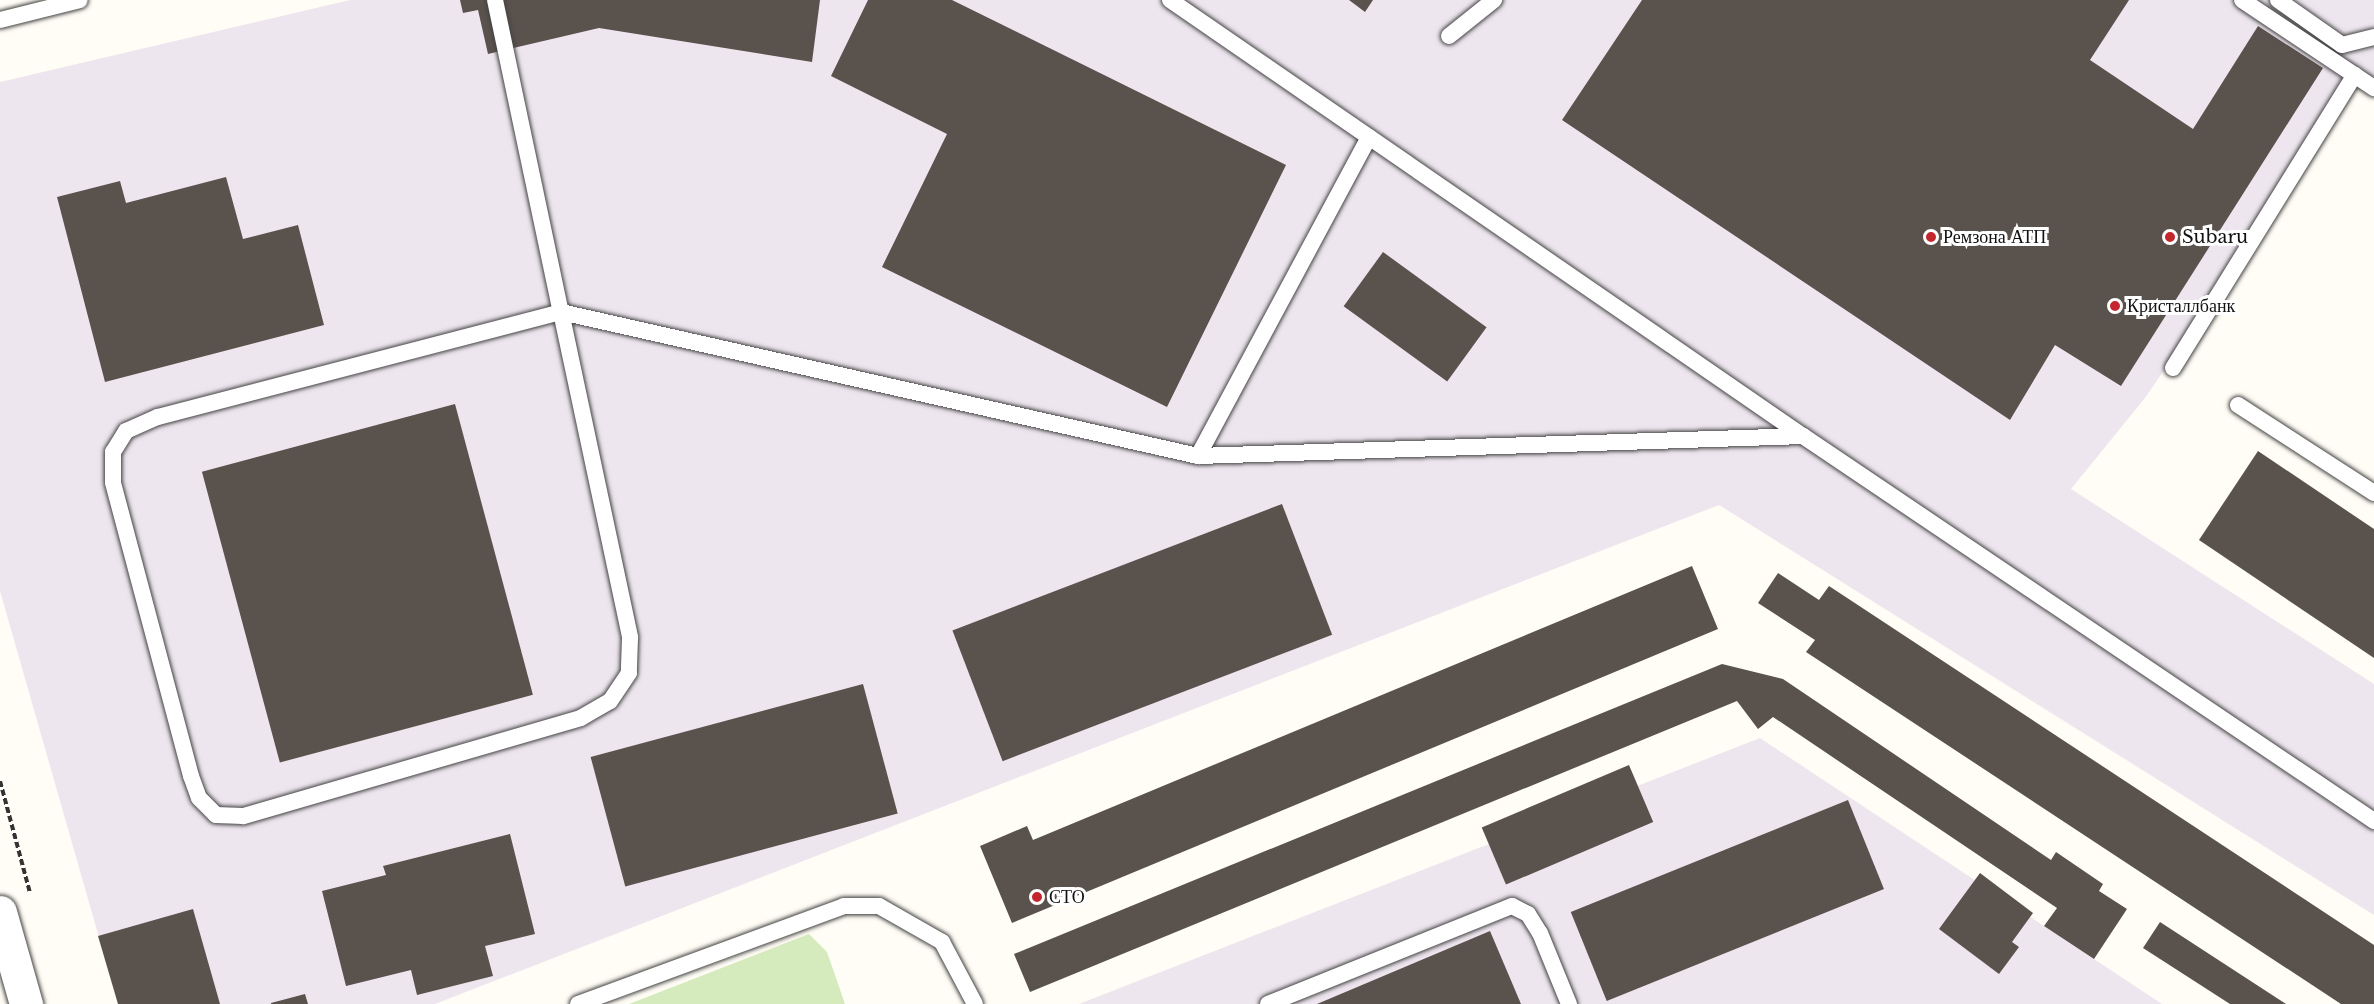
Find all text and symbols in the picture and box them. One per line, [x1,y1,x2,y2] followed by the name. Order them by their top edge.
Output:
[1943,226,2046,248] place label: Ремзона АТП
[2182,226,2248,248] place label: Subaru
[1924,230,1938,244] marker: Ремзона АТП
[2163,230,2177,244] marker: Subaru
[2127,295,2235,317] place label: Кристаллбанк
[2108,299,2122,313] marker: Кристаллбанк
[1049,886,1085,908] place label: СТО
[1030,890,1044,904] marker: СТО

